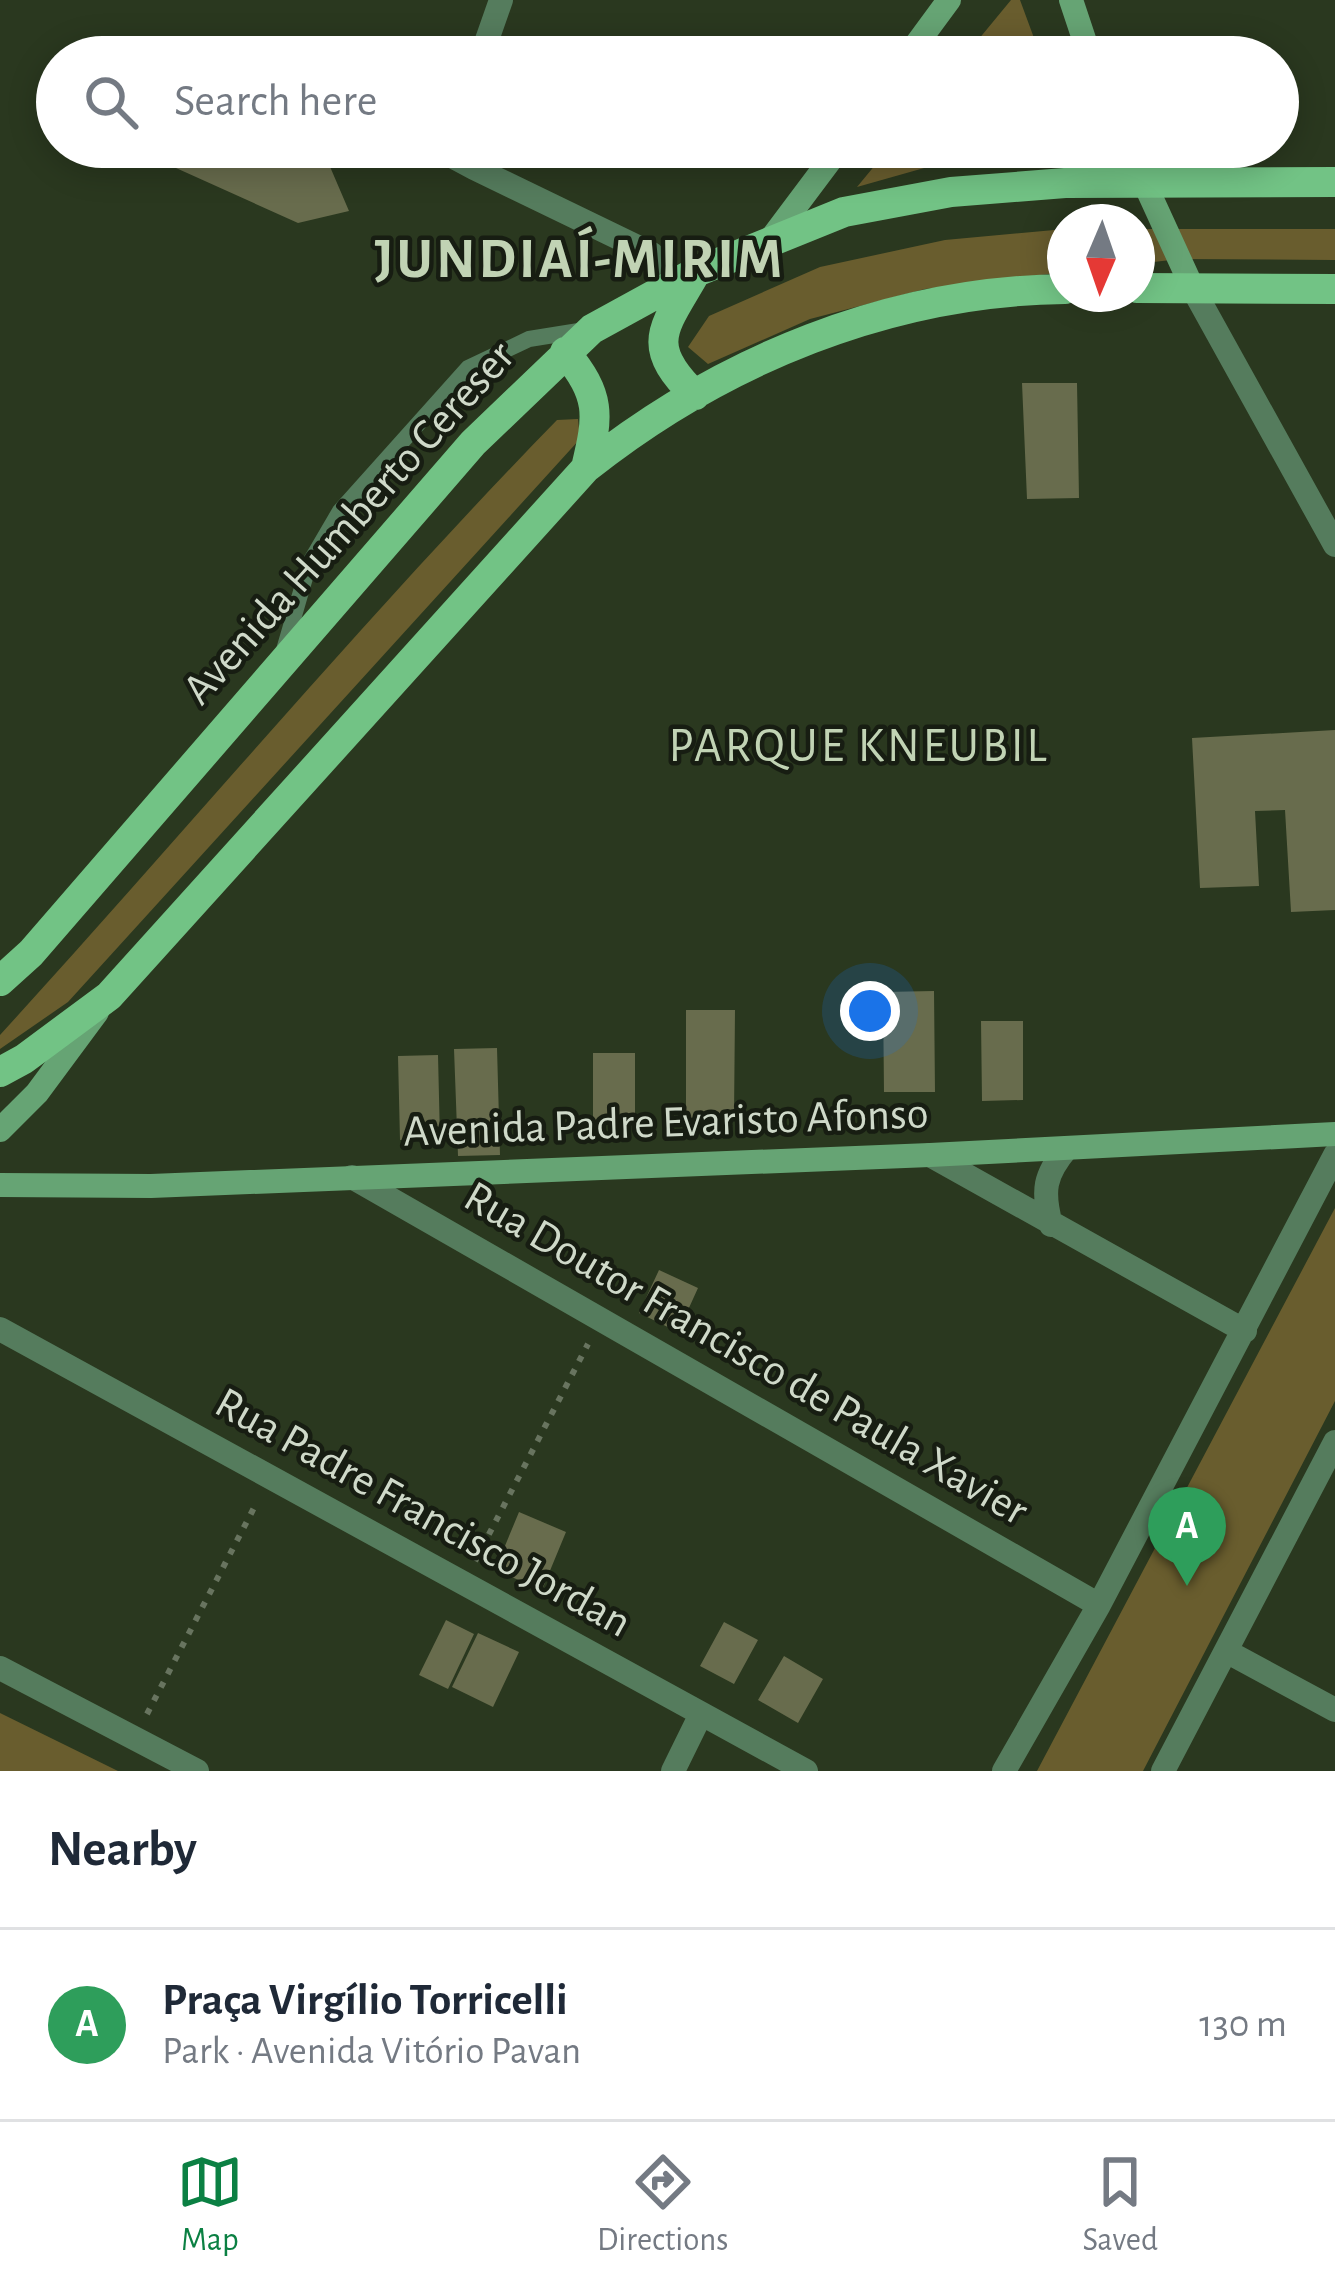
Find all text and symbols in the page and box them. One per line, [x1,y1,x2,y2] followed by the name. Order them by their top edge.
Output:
[36,36,1299,168] search box
[78,69,144,135] icon: search
[174,79,377,124] text: Search here
[1047,204,1155,312] north arrow
[375,226,785,288] district label: JUNDIAÍ-MIRIM
[175,333,524,713] street label: Avenida Humberto Cereser
[668,723,1050,771] district label: PARQUE KNEUBIL
[840,981,900,1041] your location
[403,1091,929,1155] street label: Avenida Padre Evaristo Afonso
[457,1174,1036,1534] street label: Rua Doutor Francisco de Paula Xavier
[208,1380,638,1646] street label: Rua Padre Francisco Jordan
[1148,1487,1226,1586] pin: A
[48,1824,197,1875] text: Nearby
[162,1978,568,2023] text: Praça Virgílio Torricelli
[75,2005,99,2044] text: A
[1199,2005,1287,2044] text: 130 m
[162,2032,581,2071] text: Park · Avenida Vitório Pavan
[177,2149,243,2261] tab: Map
[597,2149,728,2261] tab: Directions
[1082,2149,1158,2261] tab: Saved

